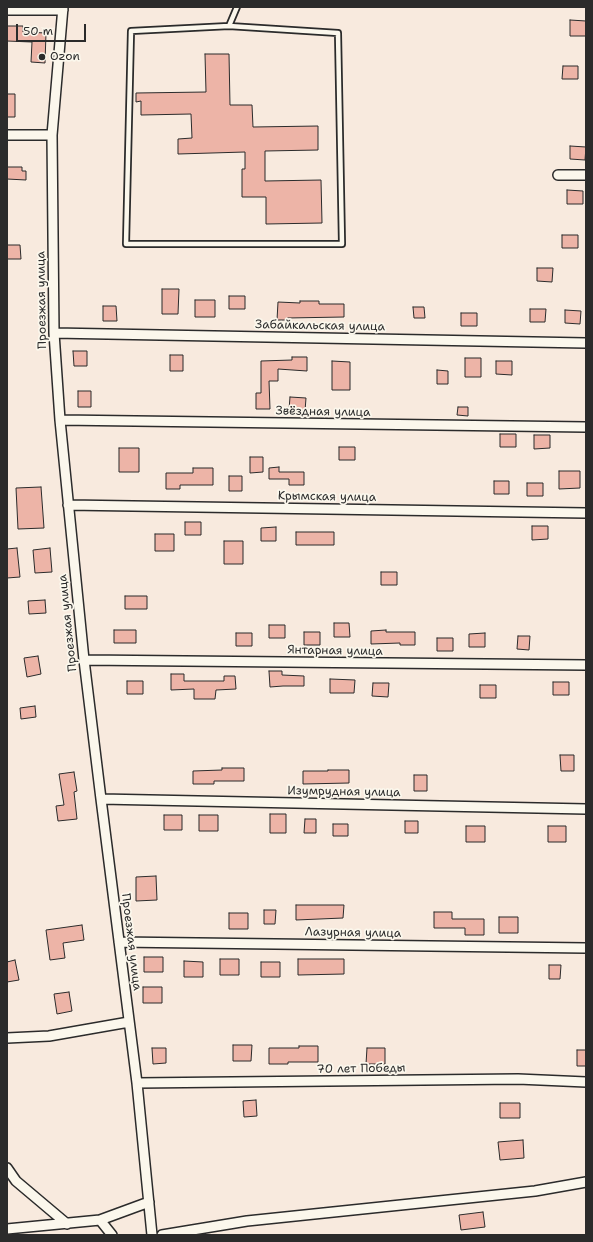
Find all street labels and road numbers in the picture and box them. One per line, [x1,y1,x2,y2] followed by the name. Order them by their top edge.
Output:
[34,251,50,349] street label: Проезжая улица
[255,318,385,334] street label: Забайкальская улица
[275,404,371,420] street label: Звёздная улица
[278,489,376,505] street label: Крымская улица
[56,574,80,672] street label: Проезжая улица
[287,643,383,659] street label: Янтарная улица
[287,784,401,800] street label: Изумрудная улица
[118,893,144,991] street label: Проезжая улица
[305,925,401,941] street label: Лазурная улица
[316,1061,406,1077] street label: 70 лет Победы

